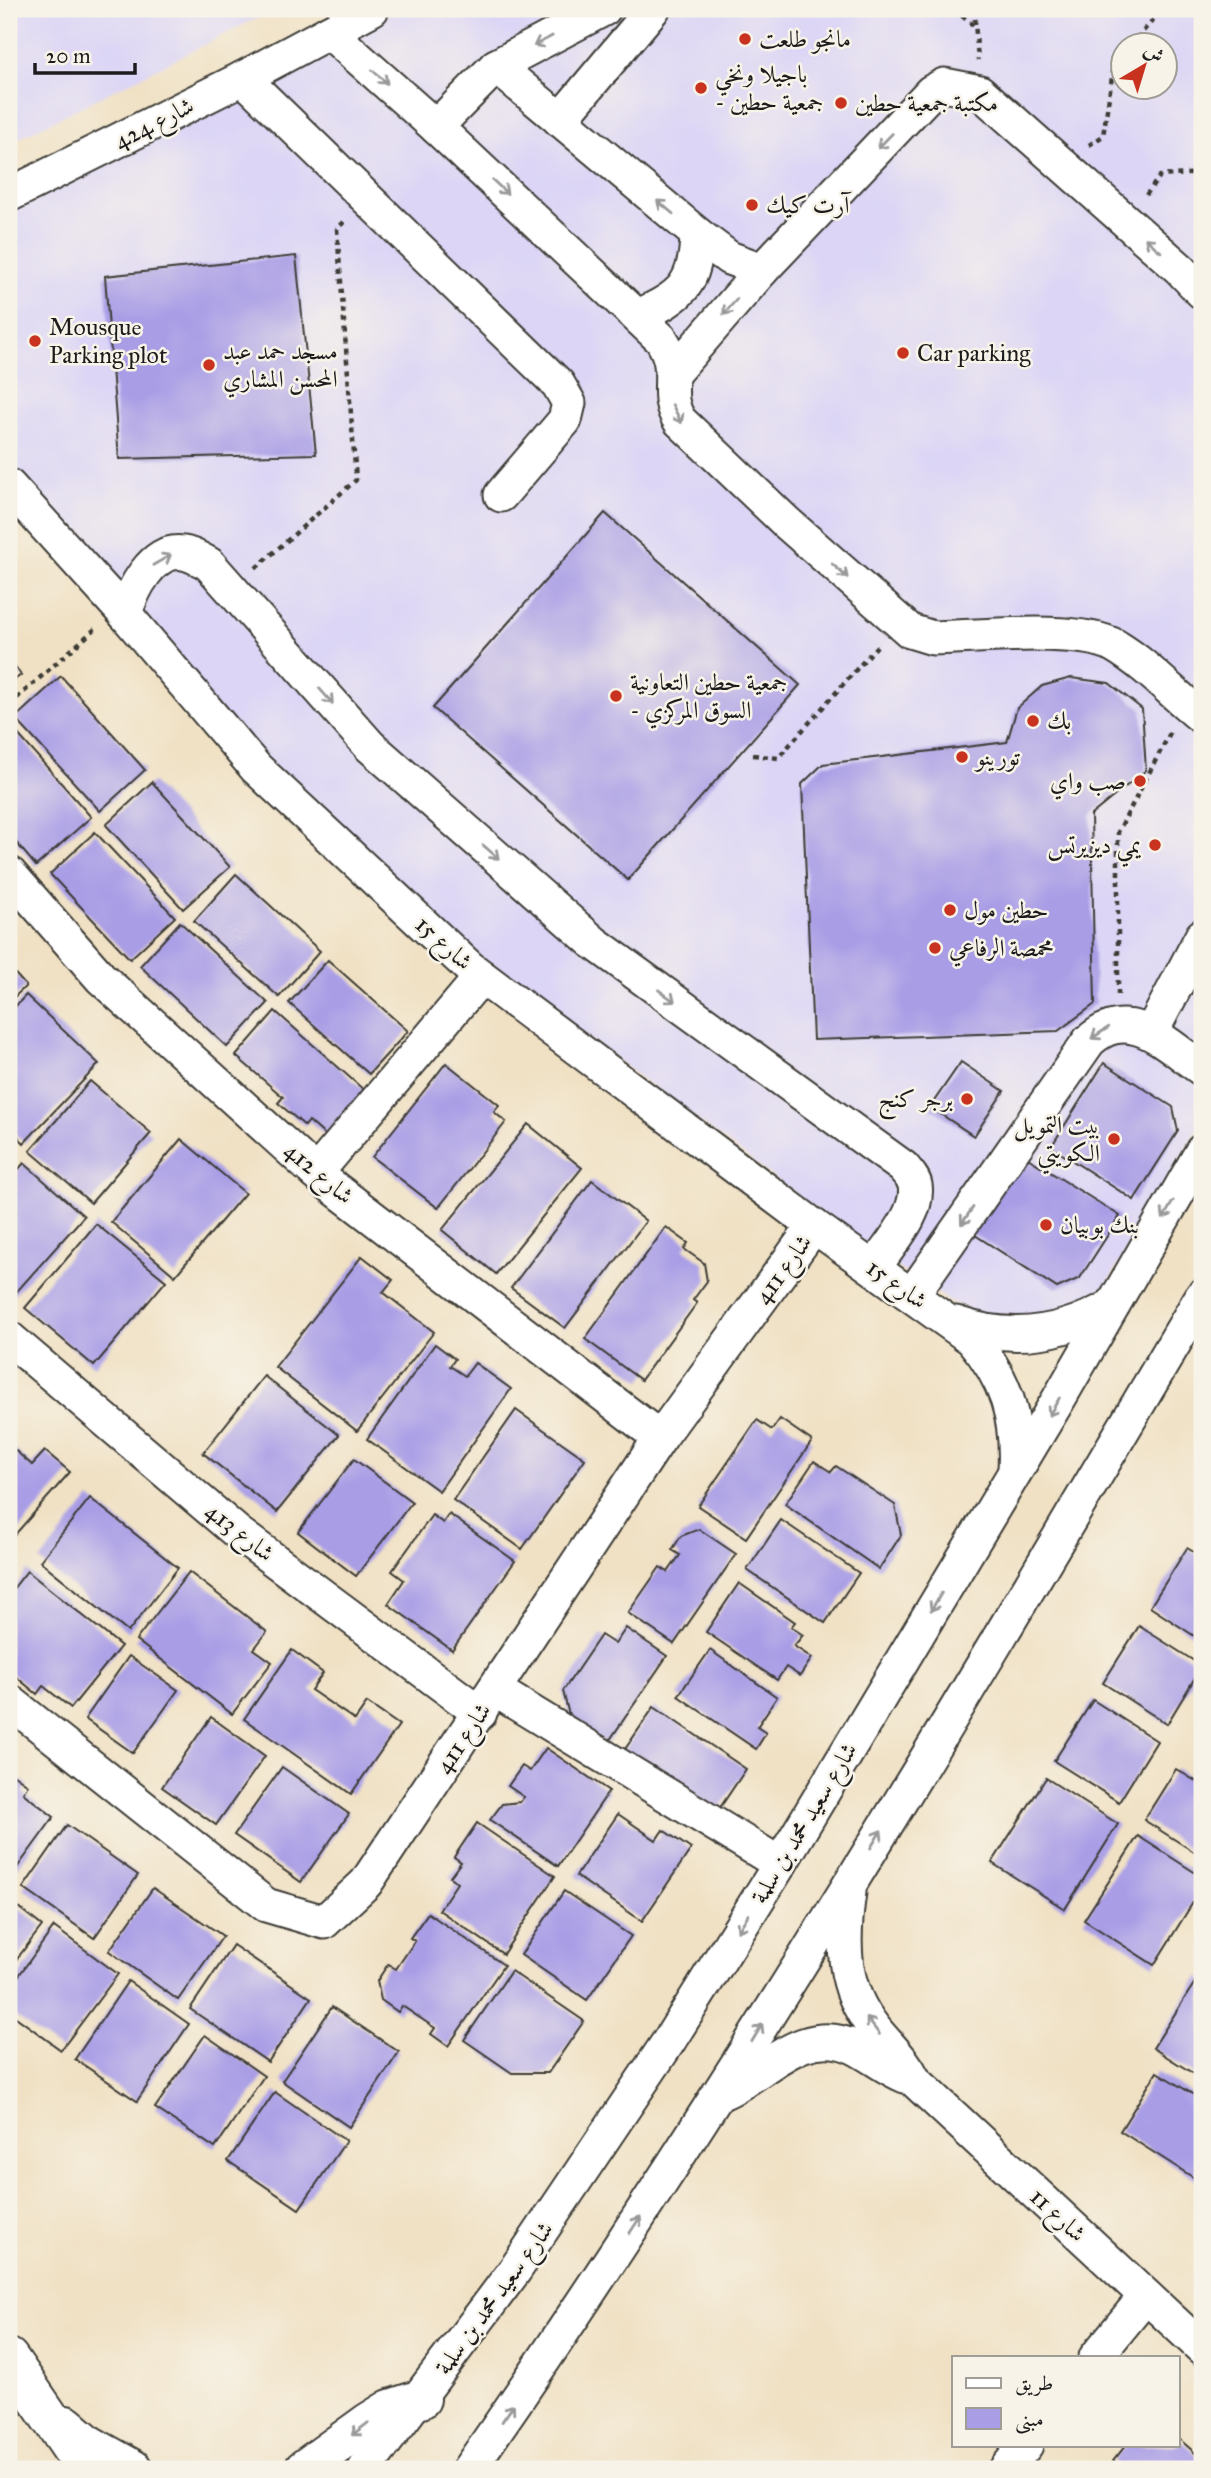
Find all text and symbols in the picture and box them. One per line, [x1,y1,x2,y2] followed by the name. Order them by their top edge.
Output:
[759,24,851,54] place label: مانجو طلعت
[737,31,753,47] marker: مانجو طلعت
[35,32,135,76] scale bar
[1110,32,1180,102] north arrow
[534,34,554,48] one-way arrow
[1140,38,1169,68] text: ش
[46,43,91,69] text: 20 m
[715,59,824,117] place label: باجيلا ونخي - جمعية حطين
[371,69,389,85] one-way arrow
[693,80,709,96] marker: باجيلا ونخي - جمعية حطين
[855,88,998,118] place label: مكتبة جمعية حطين
[109,90,201,160] street label: شارع 424
[833,95,849,111] marker: مكتبة جمعية حطين
[876,132,893,149] one-way arrow
[491,179,508,196] one-way arrow
[766,190,852,220] place label: آرت كيك
[744,197,760,213] marker: آرت كيك
[656,199,674,215] one-way arrow
[1145,237,1163,253] one-way arrow
[722,298,738,316] one-way arrow
[49,312,168,370] place label: Mousque Parking plot
[27,333,43,349] marker: Mousque Parking plot
[223,336,338,398] place label: مسجد حمد عبد المحسن المشاري
[917,338,1031,368] place label: Car parking
[895,345,911,361] marker: Car parking
[201,357,217,373] marker: مسجد حمد عبد المحسن المشاري
[671,403,685,423] one-way arrow
[152,553,172,567] one-way arrow
[831,562,848,579] one-way arrow
[630,667,788,729] place label: جمعية حطين التعاونية - السوق المركزي
[317,687,333,705] one-way arrow
[608,688,624,704] marker: جمعية حطين التعاونية - السوق المركزي
[1047,706,1071,736] place label: بك
[1025,713,1041,729] marker: بك
[974,742,1020,772] place label: تورينو
[954,749,970,765] marker: تورينو
[1050,766,1126,800] place label: صب واي
[1132,773,1148,789] marker: صب واي
[1047,830,1142,868] place label: يمي ديزيرتس
[1147,837,1163,853] marker: يمي ديزيرتس
[481,844,499,860] one-way arrow
[964,895,1048,925] place label: حطين مول
[942,902,958,918] marker: حطين مول
[406,909,479,980] street label: شارع 15
[949,933,1054,967] place label: محمصة الرفاعي
[927,940,943,956] marker: محمصة الرفاعي
[657,988,676,1003] one-way arrow
[1091,1026,1110,1040] one-way arrow
[878,1084,953,1120] place label: برجر كنج
[959,1091,975,1107] marker: برجر كنج
[1014,1110,1100,1175] place label: بيت التمويل الكويتي
[1106,1131,1122,1147] marker: بيت التمويل الكويتي
[275,1135,360,1215] street label: شارع 412
[1161,1200,1175,1220] one-way arrow
[960,1206,974,1225] one-way arrow
[1060,1210,1139,1240] place label: بنك بوبيان
[1038,1217,1054,1233] marker: بنك بوبيان
[748,1228,822,1313] street label: شارع 411
[858,1252,933,1320] street label: شارع 15
[1047,1397,1061,1417] one-way arrow
[196,1496,280,1572] street label: شارع 413
[929,1592,943,1612] one-way arrow
[428,1697,502,1782] street label: شارع 411
[744,1737,868,1912] street label: شارع سعيد محمد بن سلمة
[869,1829,883,1849] one-way arrow
[736,1912,750,1932] one-way arrow
[865,2017,880,2036] one-way arrow
[751,2023,765,2043] one-way arrow
[1020,2182,1092,2252] street label: شارع 11
[428,2215,564,2384] street label: شارع سعيد محمد بن سلمة
[628,2216,642,2235] one-way arrow
[952,2356,1180,2446] legend
[1015,2370,1053,2396] text: طريق
[501,2404,515,2423] one-way arrow
[1015,2406,1044,2434] text: مبنى
[351,2421,369,2436] one-way arrow

